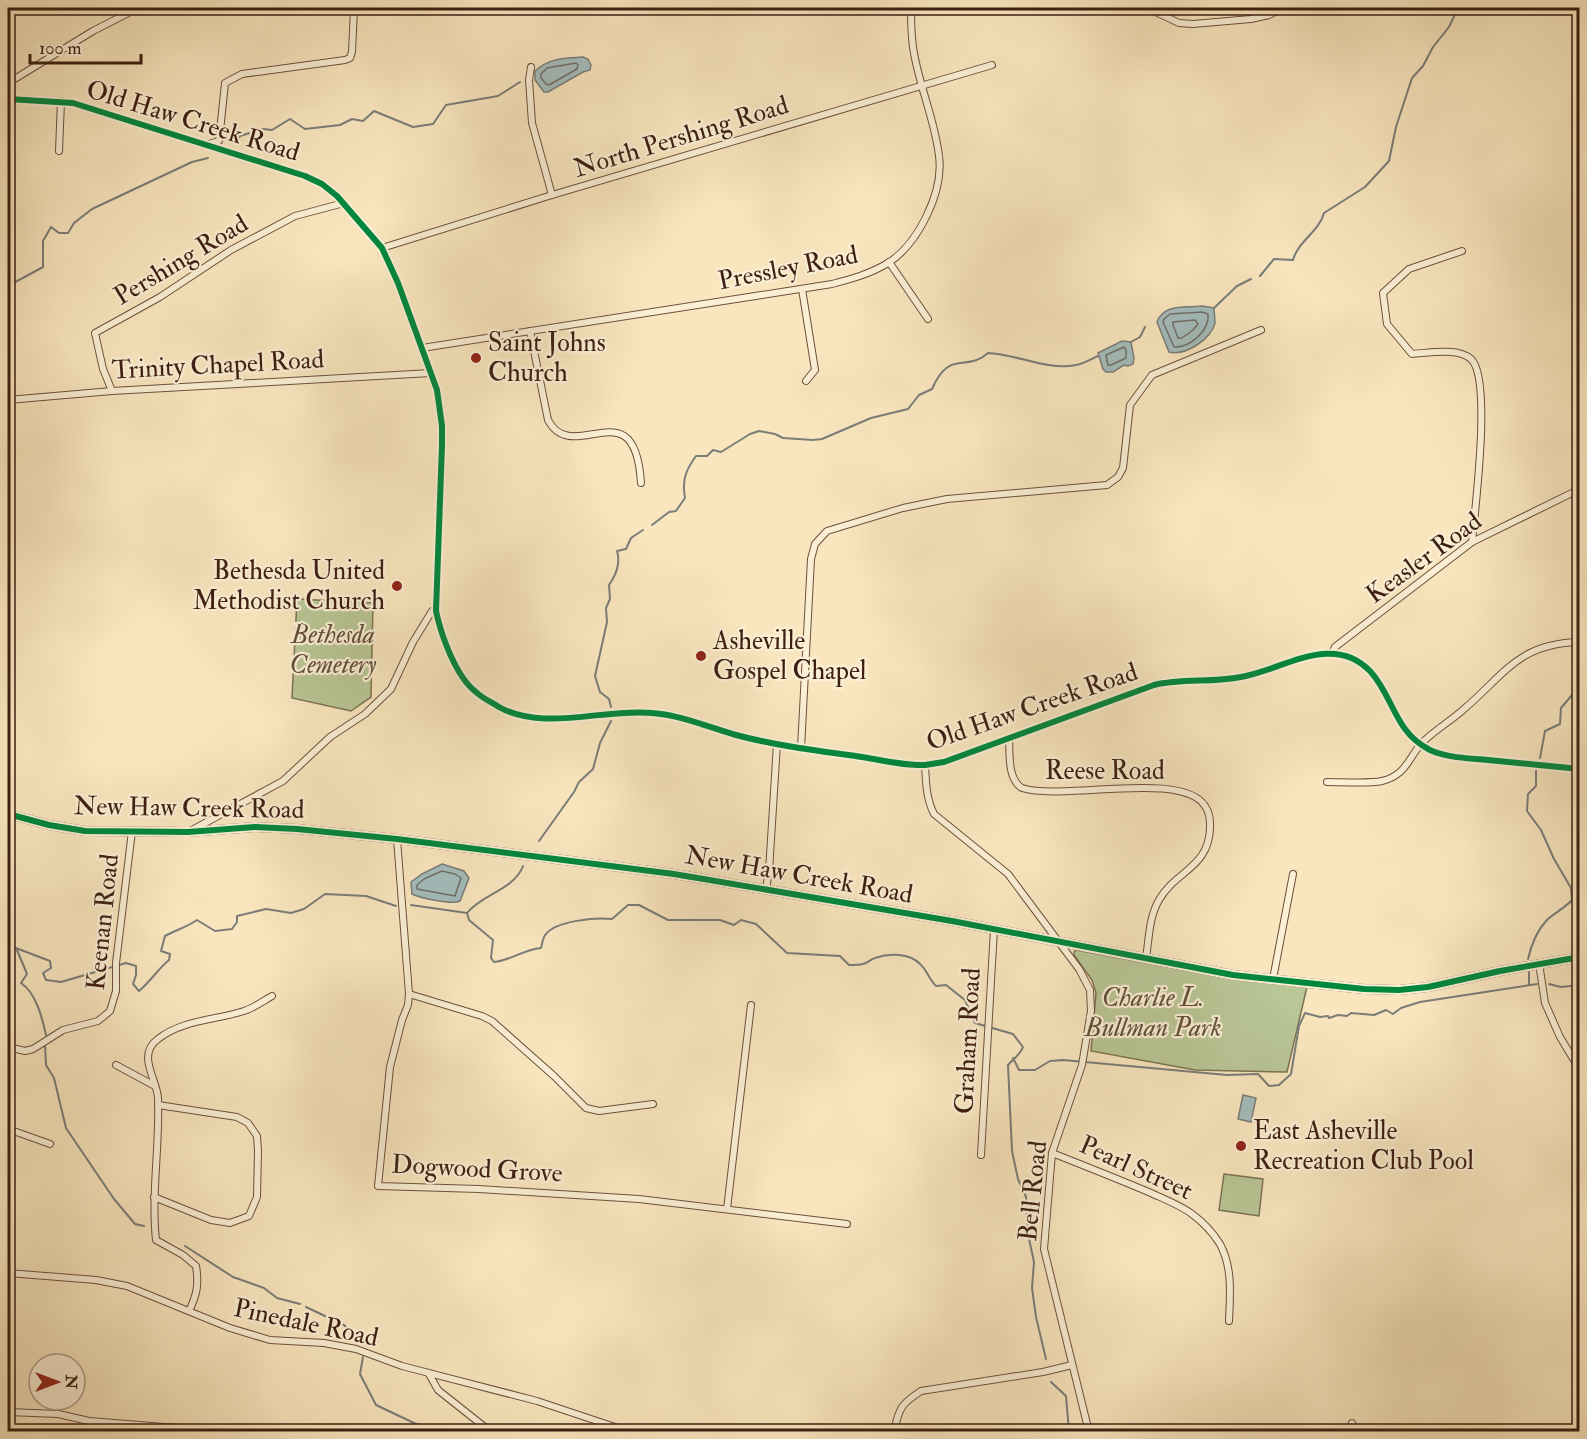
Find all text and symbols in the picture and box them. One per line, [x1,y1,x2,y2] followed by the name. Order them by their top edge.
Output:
[30,27,141,65] scale bar
[39,37,82,60] text: 100 m
[82,73,304,169] street label: Old Haw Creek Road
[570,89,792,185] street label: North Pershing Road
[108,207,254,312] street label: Pershing Road
[715,239,861,297] street label: Pressley Road
[488,327,606,389] place label: Saint Johns Church
[111,343,325,388] street label: Trinity Chapel Road
[469,351,483,365] marker: Saint Johns Church
[1360,505,1488,611] street label: Keasler Road
[193,555,385,617] place label: Bethesda United Methodist Church
[390,579,404,593] marker: Bethesda United Methodist Church
[289,619,377,681] park label: Bethesda Cemetery
[712,625,867,688] place label: Asheville Gospel Chapel
[694,649,708,663] marker: Asheville Gospel Chapel
[922,656,1142,758] street label: Old Haw Creek Road
[1045,755,1165,787] street label: Reese Road
[73,790,305,826] street label: New Haw Creek Road
[683,839,916,911] street label: New Haw Creek Road
[80,852,126,992] street label: Keenan Road
[948,967,988,1115] street label: Graham Road
[1083,982,1221,1044] park label: Charlie L. Bullman Park
[1253,1115,1474,1177] place label: East Asheville Recreation Club Pool
[1074,1129,1198,1207] street label: Pearl Street
[1012,1139,1054,1243] street label: Bell Road
[1234,1139,1248,1153] marker: East Asheville Recreation Club Pool
[391,1149,563,1189] street label: Dogwood Grove
[231,1292,381,1354] street label: Pinedale Road
[27,1352,87,1412] north arrow
[61,1374,81,1390] text: N

